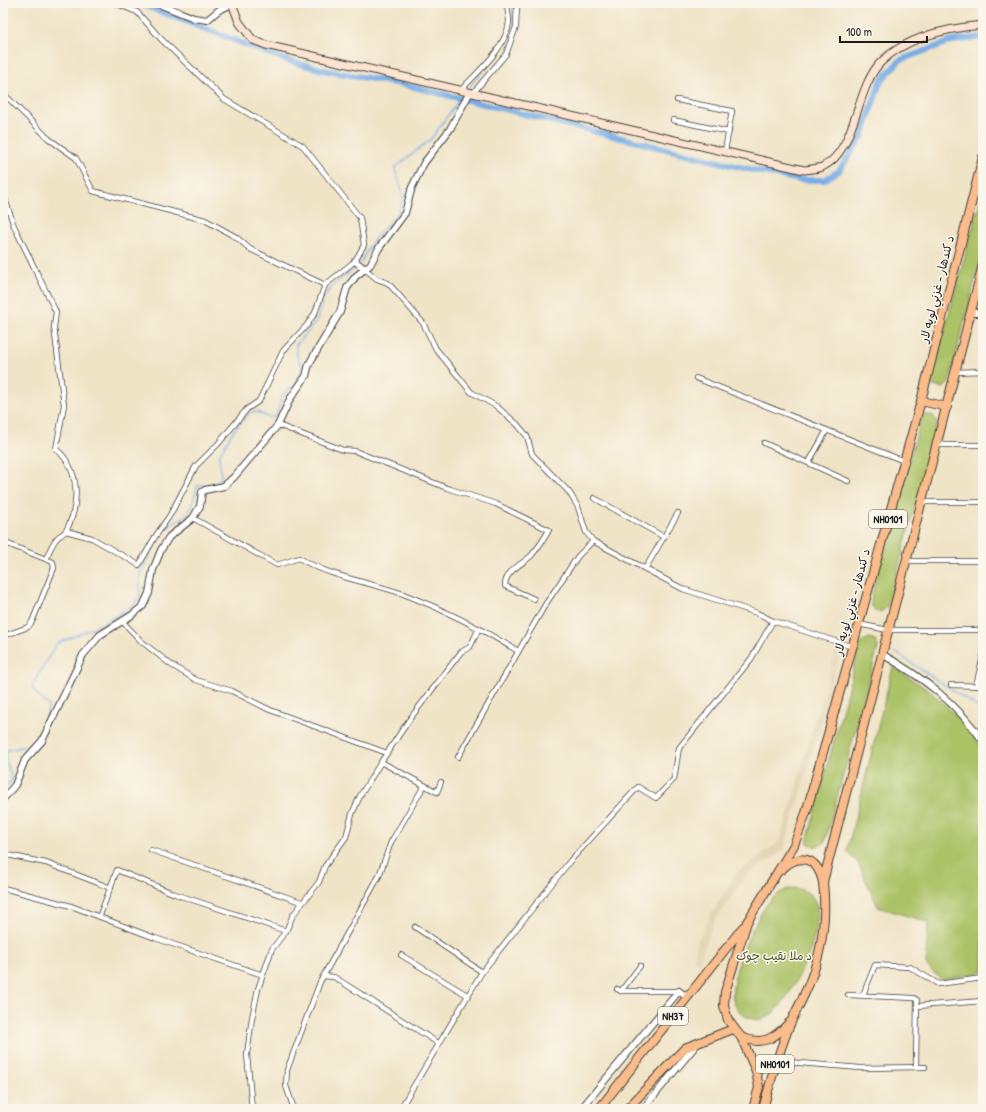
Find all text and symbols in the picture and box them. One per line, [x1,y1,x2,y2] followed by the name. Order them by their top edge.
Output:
[840,18,927,44] scale bar
[846,23,872,40] text: 100 m
[915,234,961,346] street label: د کندهار - غزني لويه لار
[869,510,907,528] road number: NH0101
[829,547,877,659] street label: د کندهار - غزني لويه لار
[736,947,812,964] park label: د ملا نقيب چوک
[658,1007,688,1025] road number: NH37
[756,1055,794,1073] road number: NH0101

